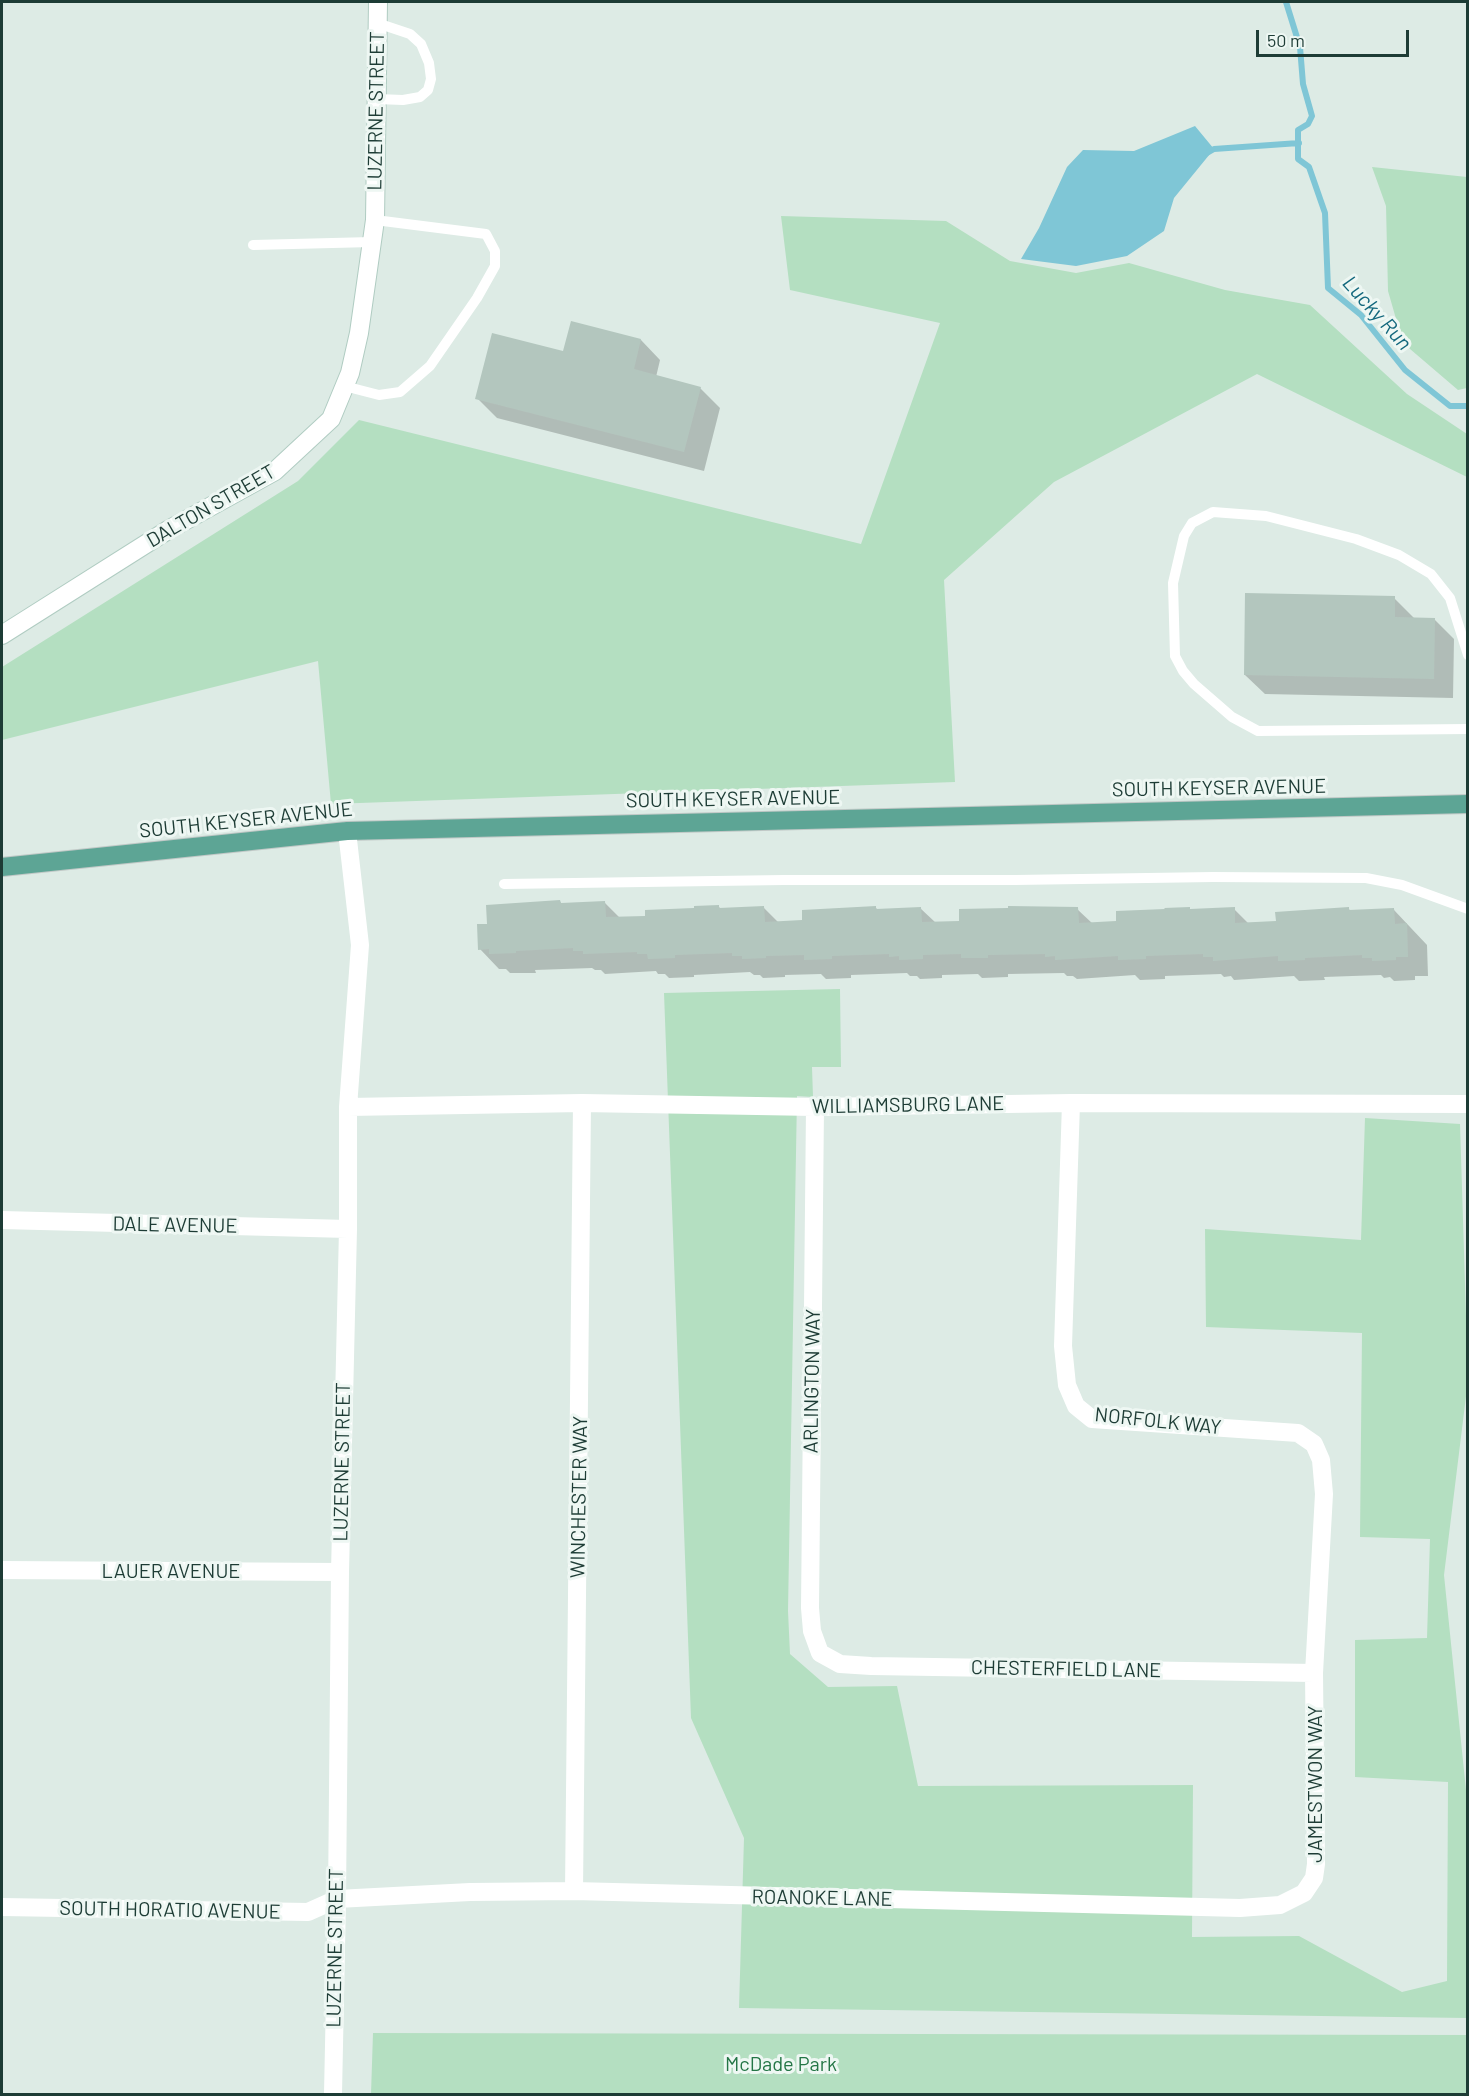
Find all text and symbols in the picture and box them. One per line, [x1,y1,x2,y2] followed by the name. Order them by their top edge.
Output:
[1259,18,1412,56] scale bar
[1267,29,1305,51] text: 50 m
[363,31,389,191] street label: LUZERNE STREET
[1337,271,1417,355] water label: Lucky Run
[142,460,280,552] street label: DALTON STREET
[1112,774,1326,802] street label: SOUTH KEYSER AVENUE
[626,785,840,813] street label: SOUTH KEYSER AVENUE
[138,797,354,843] street label: SOUTH KEYSER AVENUE
[812,1091,1004,1119] street label: WILLIAMSBURG LANE
[112,1212,238,1238] street label: DALE AVENUE
[799,1308,825,1454] street label: ARLINGTON WAY
[329,1382,355,1542] street label: LUZERNE STREET
[1093,1402,1223,1440] street label: NORFOLK WAY
[566,1416,592,1578] street label: WINCHESTER WAY
[102,1559,240,1583] street label: LAUER AVENUE
[971,1655,1161,1683] street label: CHESTERFIELD LANE
[1303,1705,1327,1863] street label: JAMESTWON WAY
[322,1868,348,2028] street label: LUZERNE STREET
[751,1885,893,1911] street label: ROANOKE LANE
[59,1896,281,1924] street label: SOUTH HORATIO AVENUE
[725,2052,837,2076] park label: McDade Park

